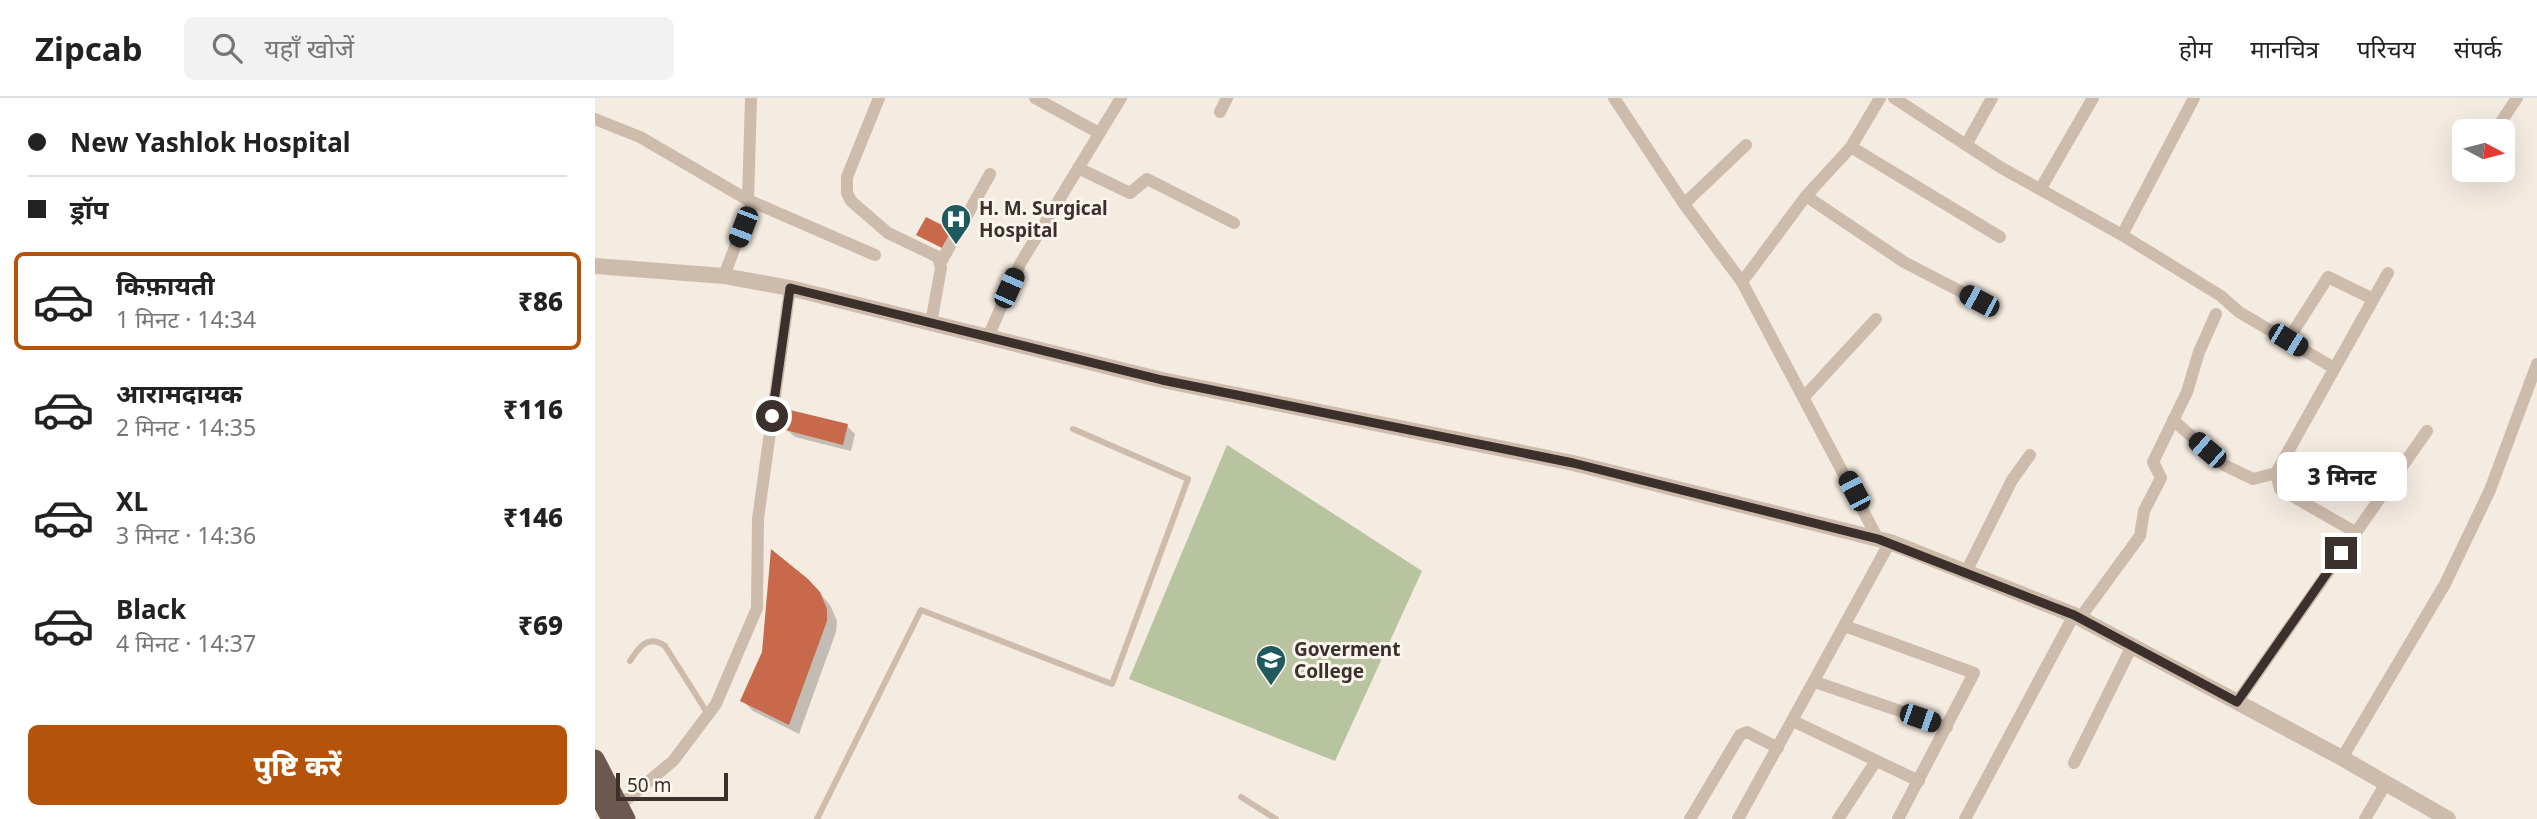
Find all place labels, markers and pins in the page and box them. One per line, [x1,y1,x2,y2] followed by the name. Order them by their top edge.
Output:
[979,195,1108,243] place label: H. M. Surgical Hospital
[939,202,973,246] hospital icon: H. M. Surgical Hospital
[1294,636,1400,684] place label: Goverment College
[1254,643,1288,687] school or university icon: Goverment College

